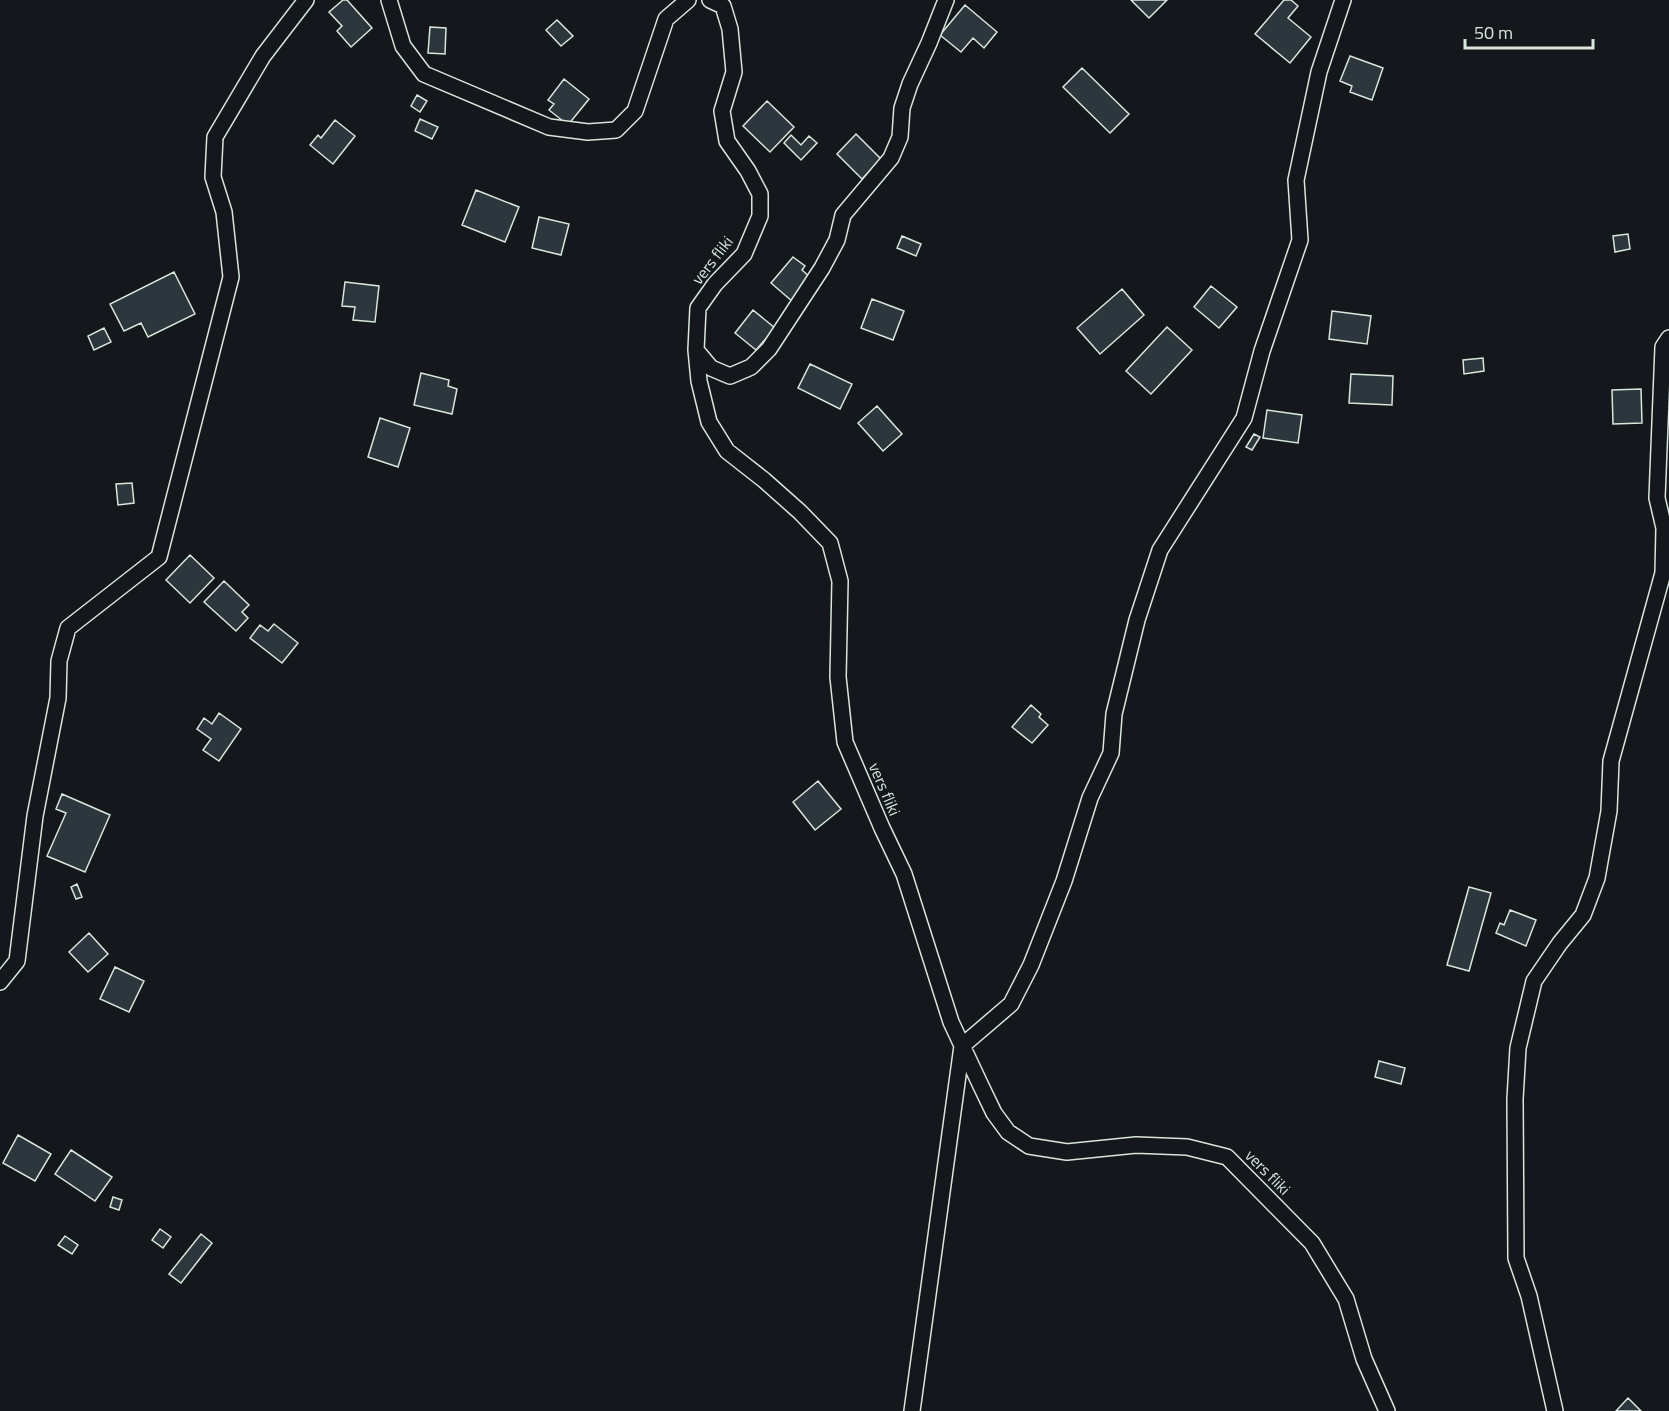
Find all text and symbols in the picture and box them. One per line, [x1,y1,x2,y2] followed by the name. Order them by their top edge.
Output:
[1465,12,1592,50] scale bar
[1474,19,1513,46] text: 50 m
[685,231,739,289] street label: vers fliki
[863,759,907,819] street label: vers fliki
[1240,1144,1296,1200] street label: vers fliki

